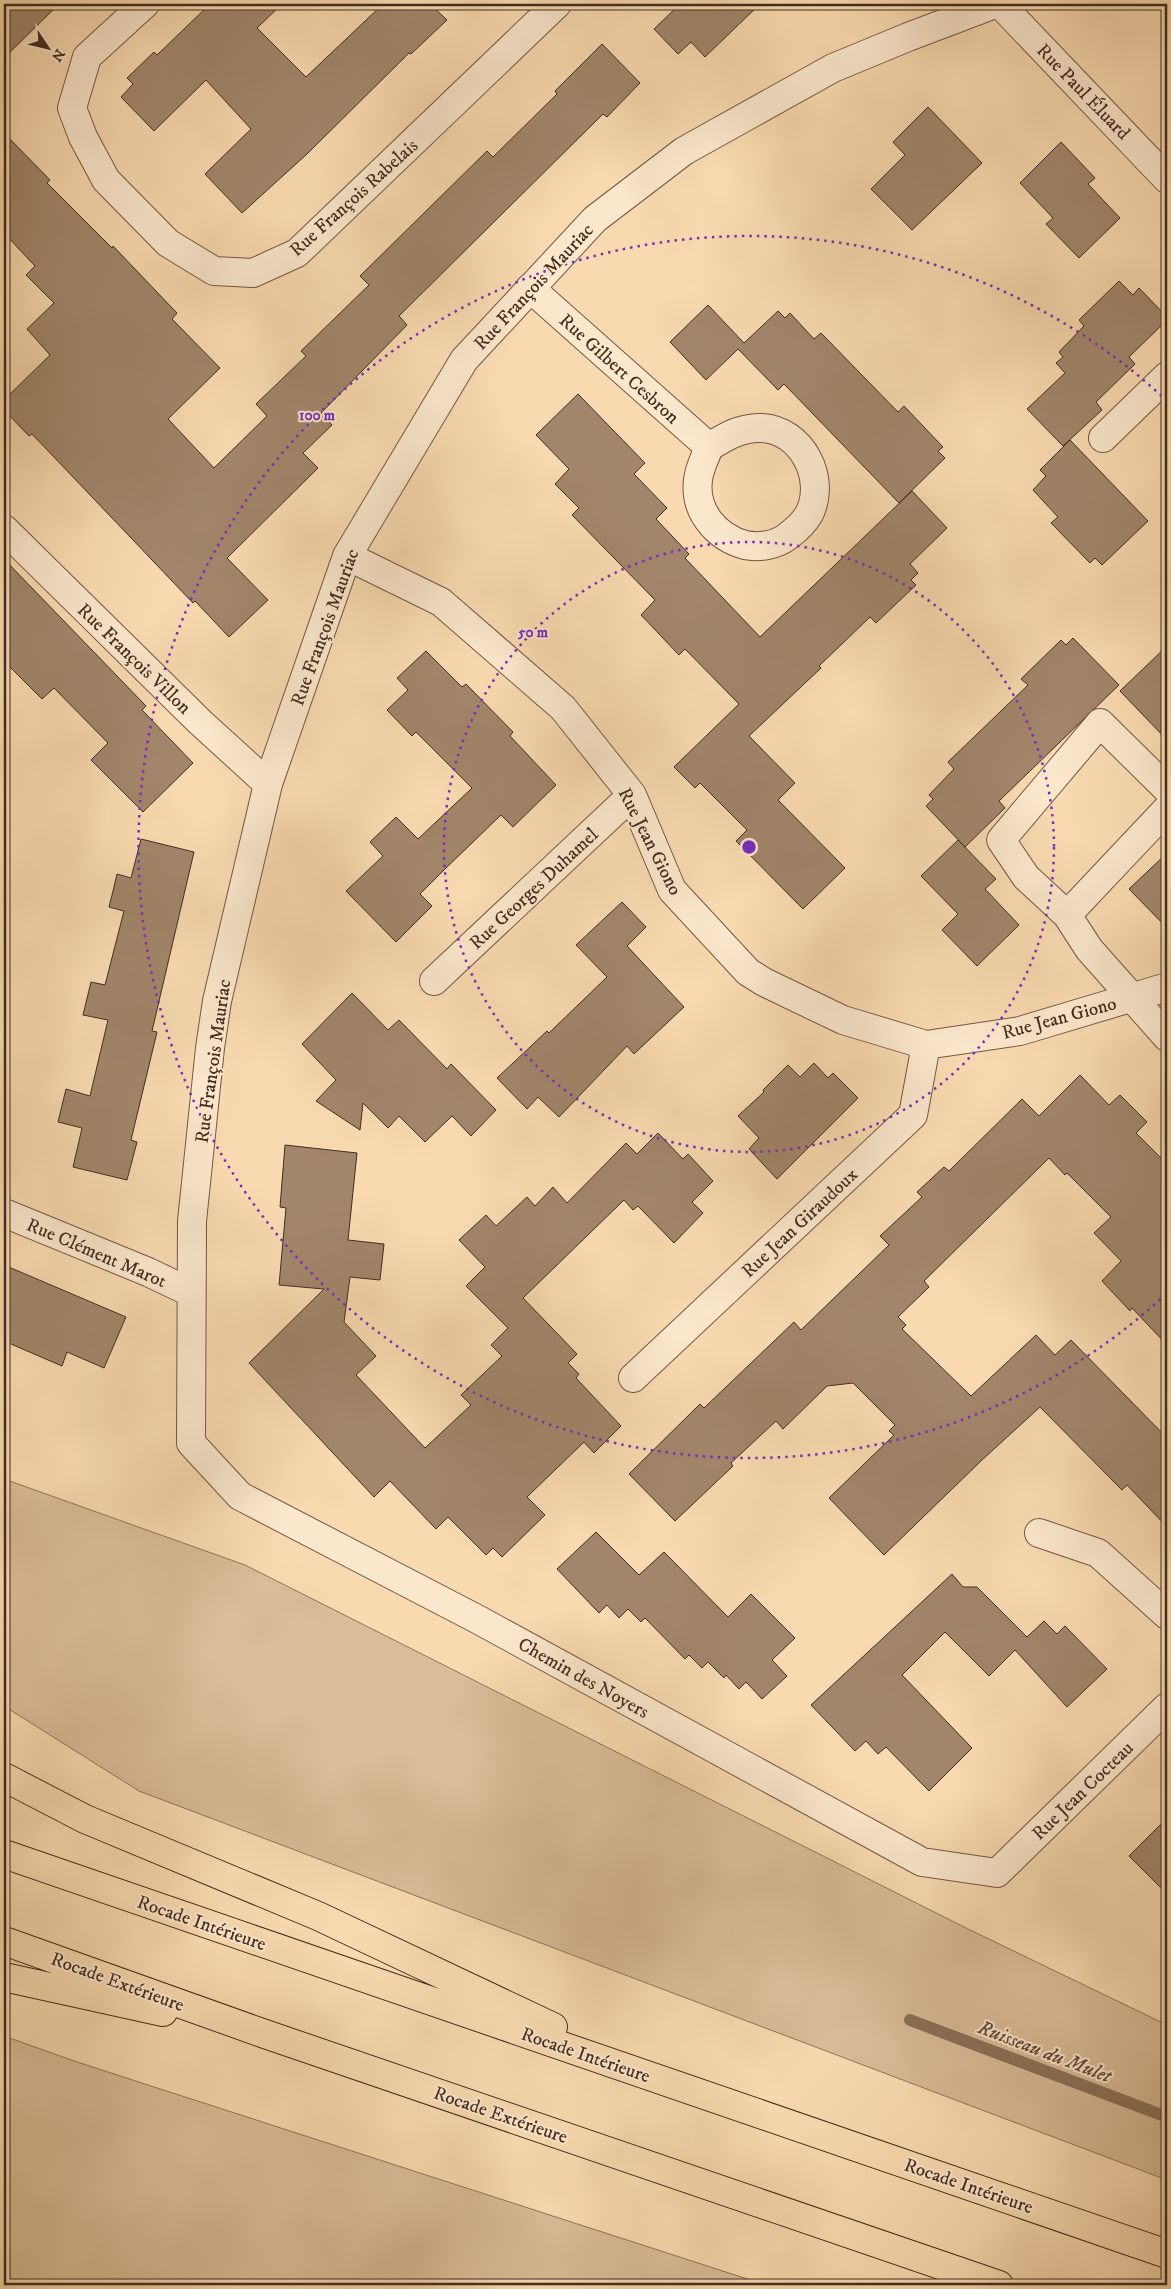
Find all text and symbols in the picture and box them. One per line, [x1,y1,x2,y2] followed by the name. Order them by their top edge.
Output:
[22,22,72,72] north arrow
[1031,39,1136,145] street label: Rue Paul Éluard
[47,45,69,65] text: N
[285,134,423,262] street label: Rue François Rabelais
[469,219,599,355] street label: Rue François Mauriac
[554,309,684,429] street label: Rue Gilbert Cesbron
[299,406,336,425] text: 100 m
[286,546,364,709] street label: Rue François Mauriac
[72,599,196,719] street label: Rue François Villon
[517,623,549,642] text: 50 m
[613,784,687,899] street label: Rue Jean Giono
[465,823,603,955] street label: Rue Georges Duhamel
[740,838,758,856] centre of rings
[191,978,236,1145] street label: Rue François Mauriac
[1000,992,1119,1045] street label: Rue Jean Giono
[737,1163,863,1283] street label: Rue Jean Giraudoux
[23,1214,170,1293] street label: Rue Clément Marot
[514,1633,653,1724] street label: Chemin des Noyers
[1028,1737,1139,1845] street label: Rue Jean Cocteau
[134,1891,269,1956] street label: Rocade Intérieure
[48,1948,187,2017] street label: Rocade Extérieure
[973,2015,1117,2090] water label: Ruisseau du Mulet
[518,2023,653,2088] street label: Rocade Intérieure
[431,2082,571,2149] street label: Rocade Extérieure
[901,2154,1036,2219] street label: Rocade Intérieure

